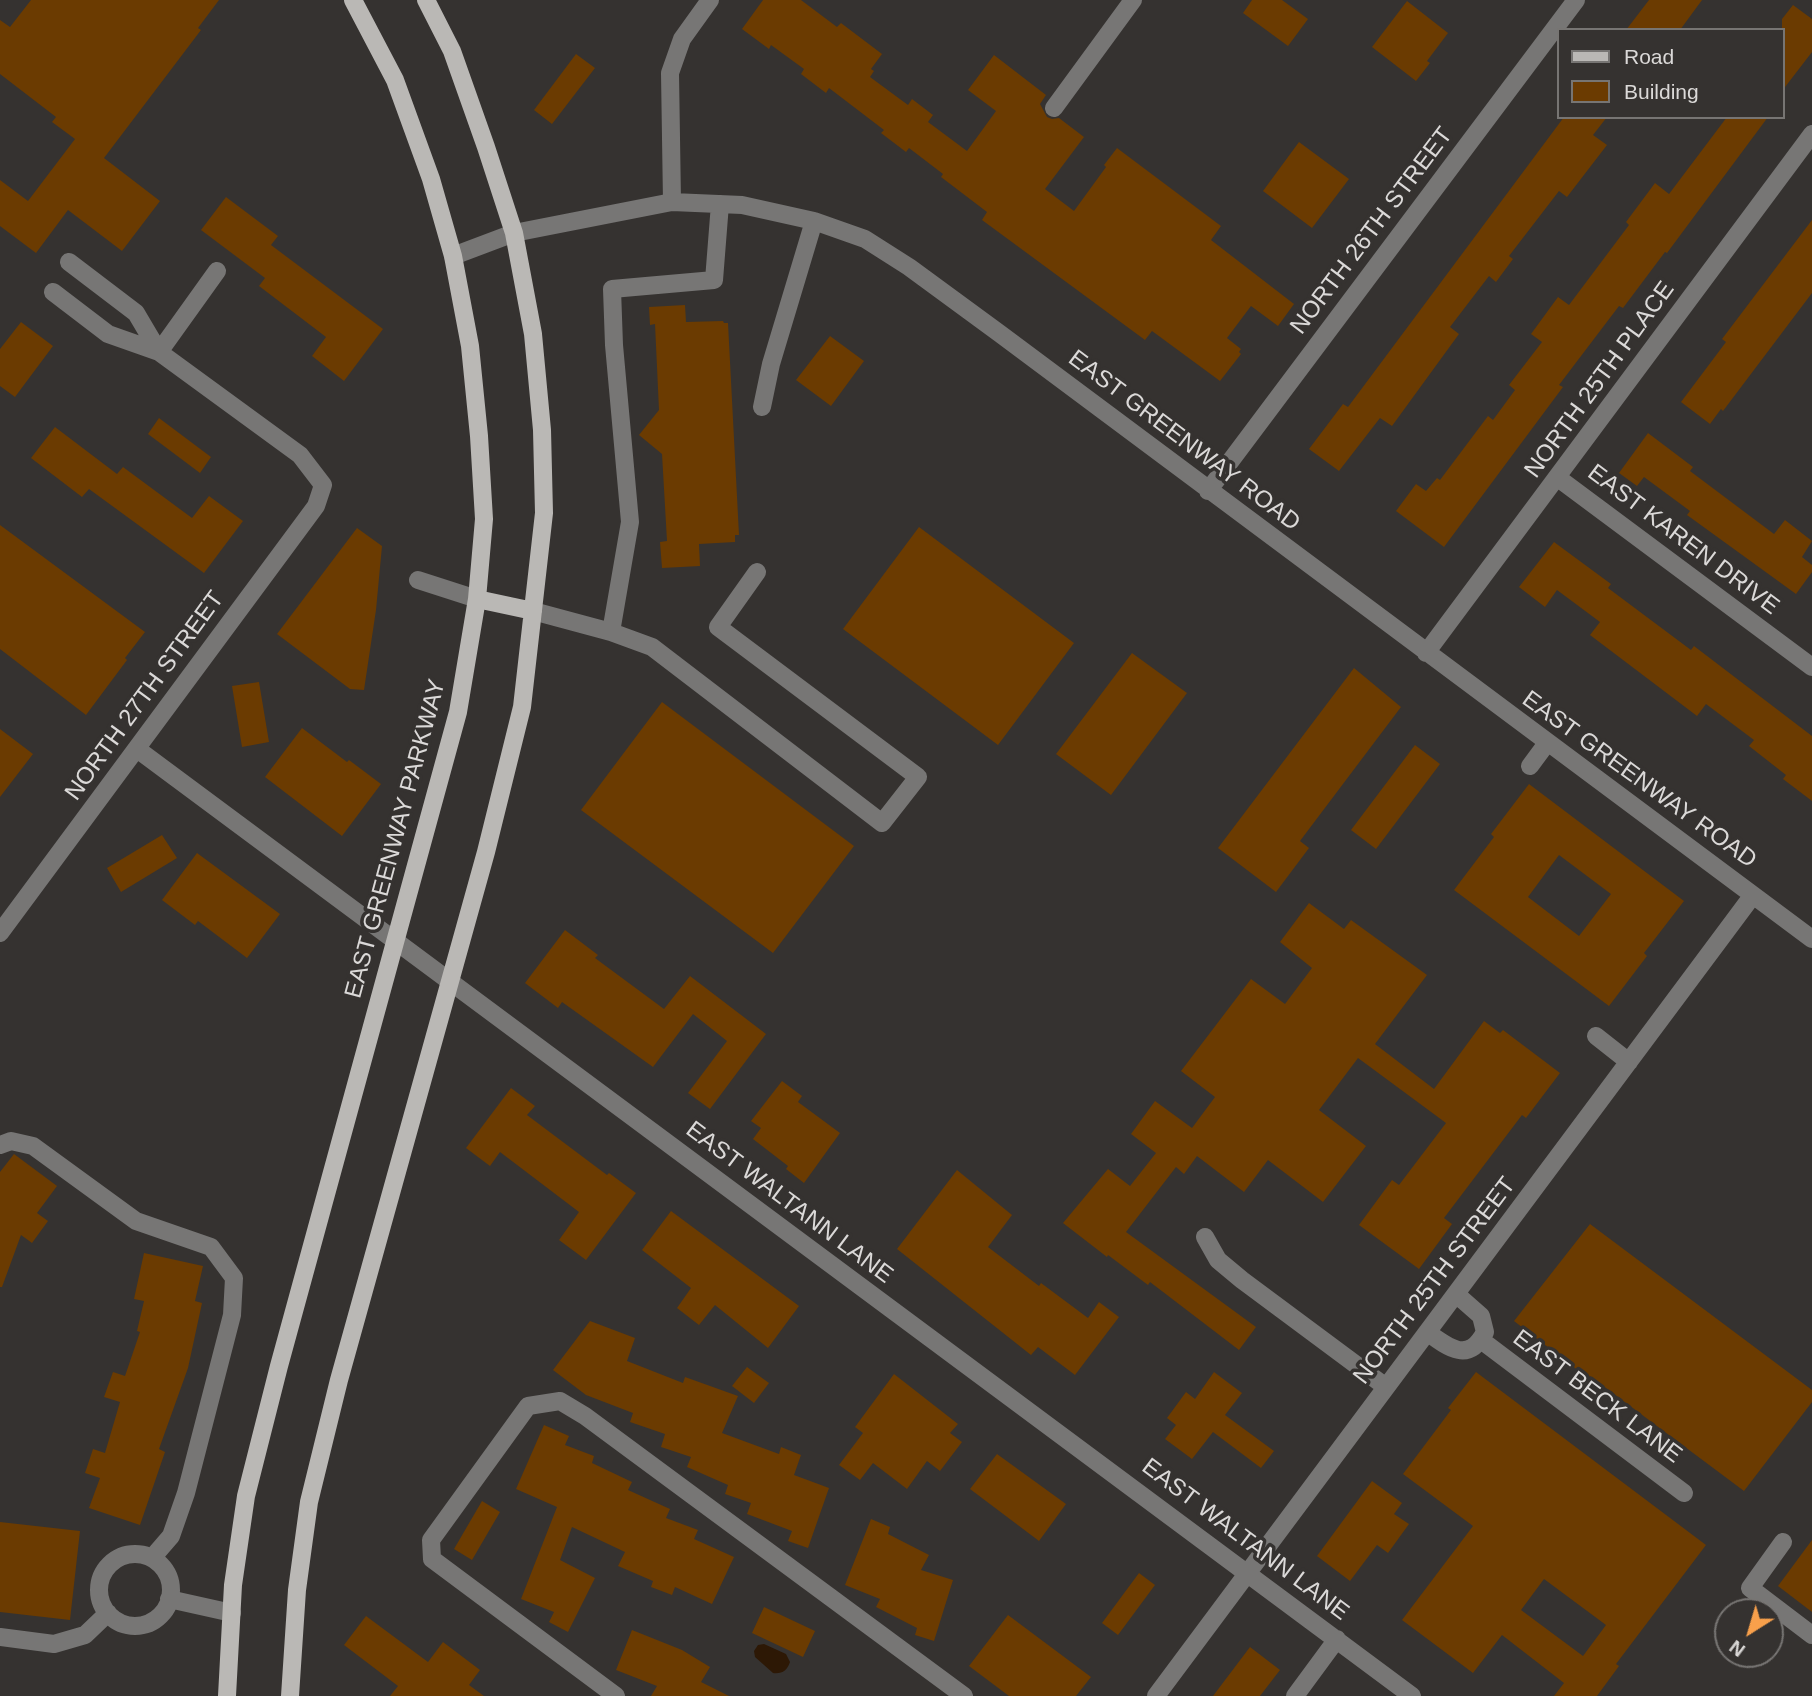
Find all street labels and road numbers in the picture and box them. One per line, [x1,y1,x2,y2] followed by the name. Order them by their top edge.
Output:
[1285,122,1459,340] street label: NORTH 26TH STREET
[1519,276,1681,484] street label: NORTH 25TH PLACE
[1062,344,1306,538] street label: EAST GREENWAY ROAD
[1582,459,1784,621] street label: EAST KAREN DRIVE
[59,586,231,806] street label: NORTH 27TH STREET
[340,676,452,1002] street label: EAST GREENWAY PARKWAY
[1516,685,1762,875] street label: EAST GREENWAY ROAD
[680,1116,898,1290] street label: EAST WALTANN LANE
[1348,1172,1522,1390] street label: NORTH 25TH STREET
[1507,1324,1687,1470] street label: EAST BECK LANE
[1136,1453,1354,1627] street label: EAST WALTANN LANE

